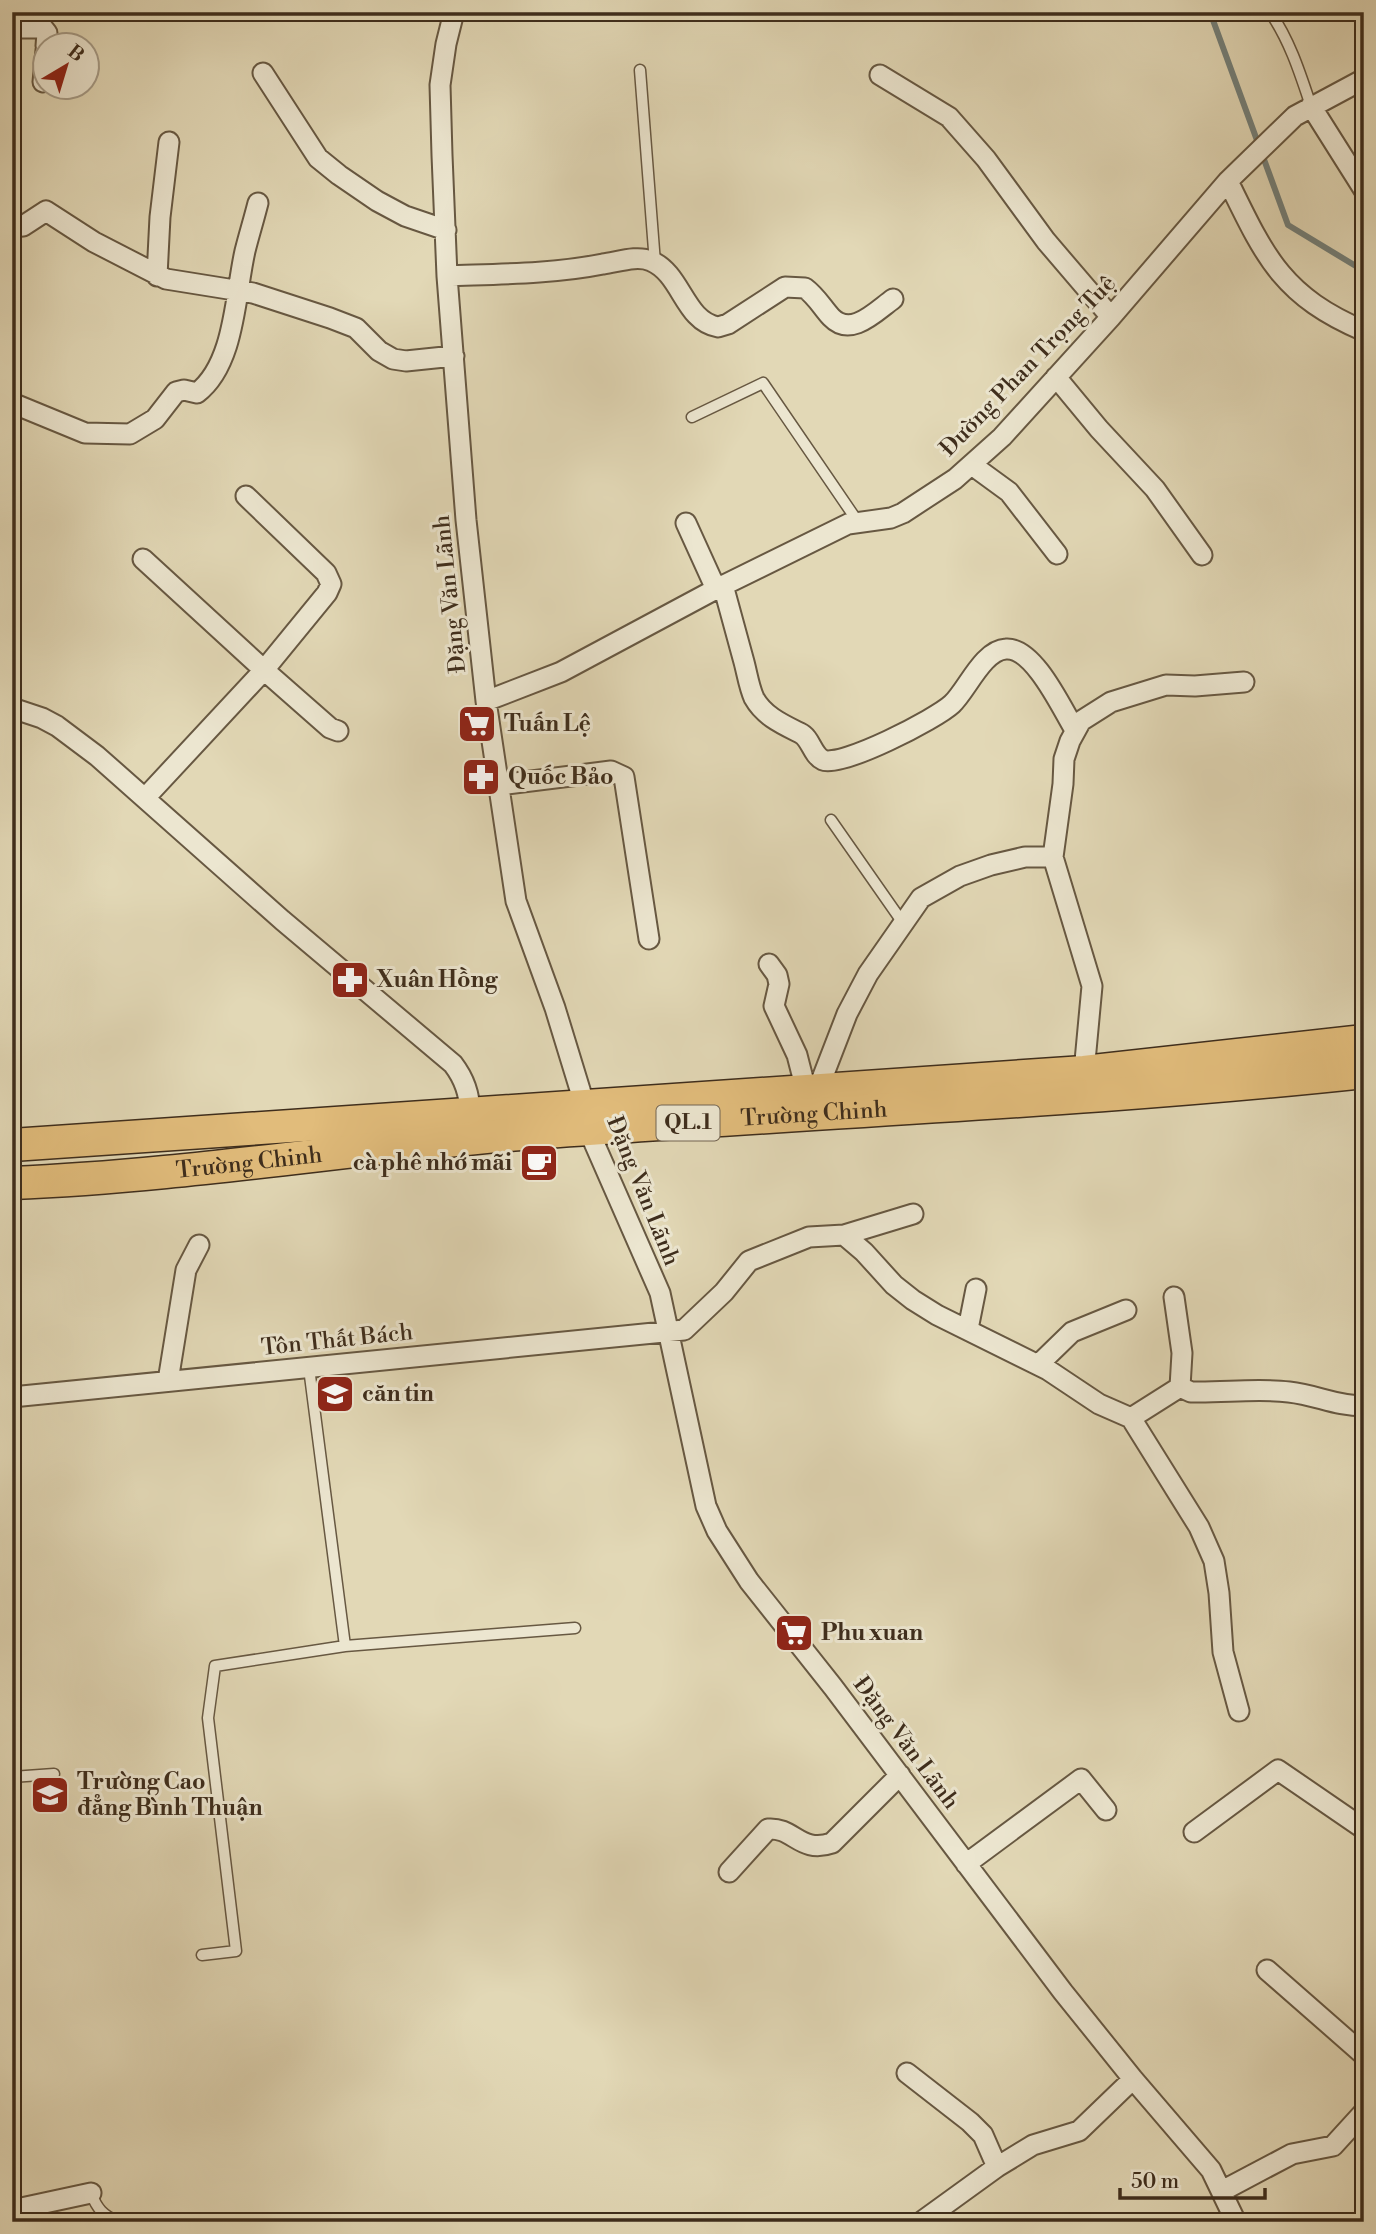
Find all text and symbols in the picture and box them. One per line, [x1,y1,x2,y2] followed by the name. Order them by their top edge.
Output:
[32,32,102,102] north arrow
[63,40,89,67] text: B
[934,270,1122,462] street label: Đường Phan Trọng Tuệ
[428,513,472,674] street label: Đặng Văn Lãnh
[456,703,498,745] supermarket icon: Tuấn Lệ
[504,710,591,738] place label: Tuấn Lệ
[460,756,502,798] pharmacy icon: Quốc Bảo
[508,763,613,791] place label: Quốc Bảo
[329,959,371,1001] pharmacy icon: Xuân Hồng
[376,966,499,994] place label: Xuân Hồng
[740,1096,888,1133] street label: Trường Chinh
[656,1106,720,1140] road number: QL.1
[600,1112,686,1270] street label: Đặng Văn Lãnh
[175,1141,324,1185] street label: Trường Chinh
[518,1142,560,1184] cafe icon: cà phê nhớ mãi
[353,1149,512,1177] place label: cà phê nhớ mãi
[260,1318,415,1362] street label: Tôn Thất Bách
[314,1373,356,1415] school or university icon: căn tin
[362,1380,434,1408] place label: căn tin
[773,1612,815,1654] supermarket icon: Phu xuan
[821,1619,923,1647] place label: Phu xuan
[847,1671,965,1815] street label: Đặng Văn Lãnh
[77,1768,263,1822] place label: Trường Cao đẳng Bình Thuận
[29,1774,71,1816] school or university icon: Trường Cao đẳng Bình Thuận
[1120,2157,1266,2201] scale bar
[1131,2169,1179,2195] text: 50 m

